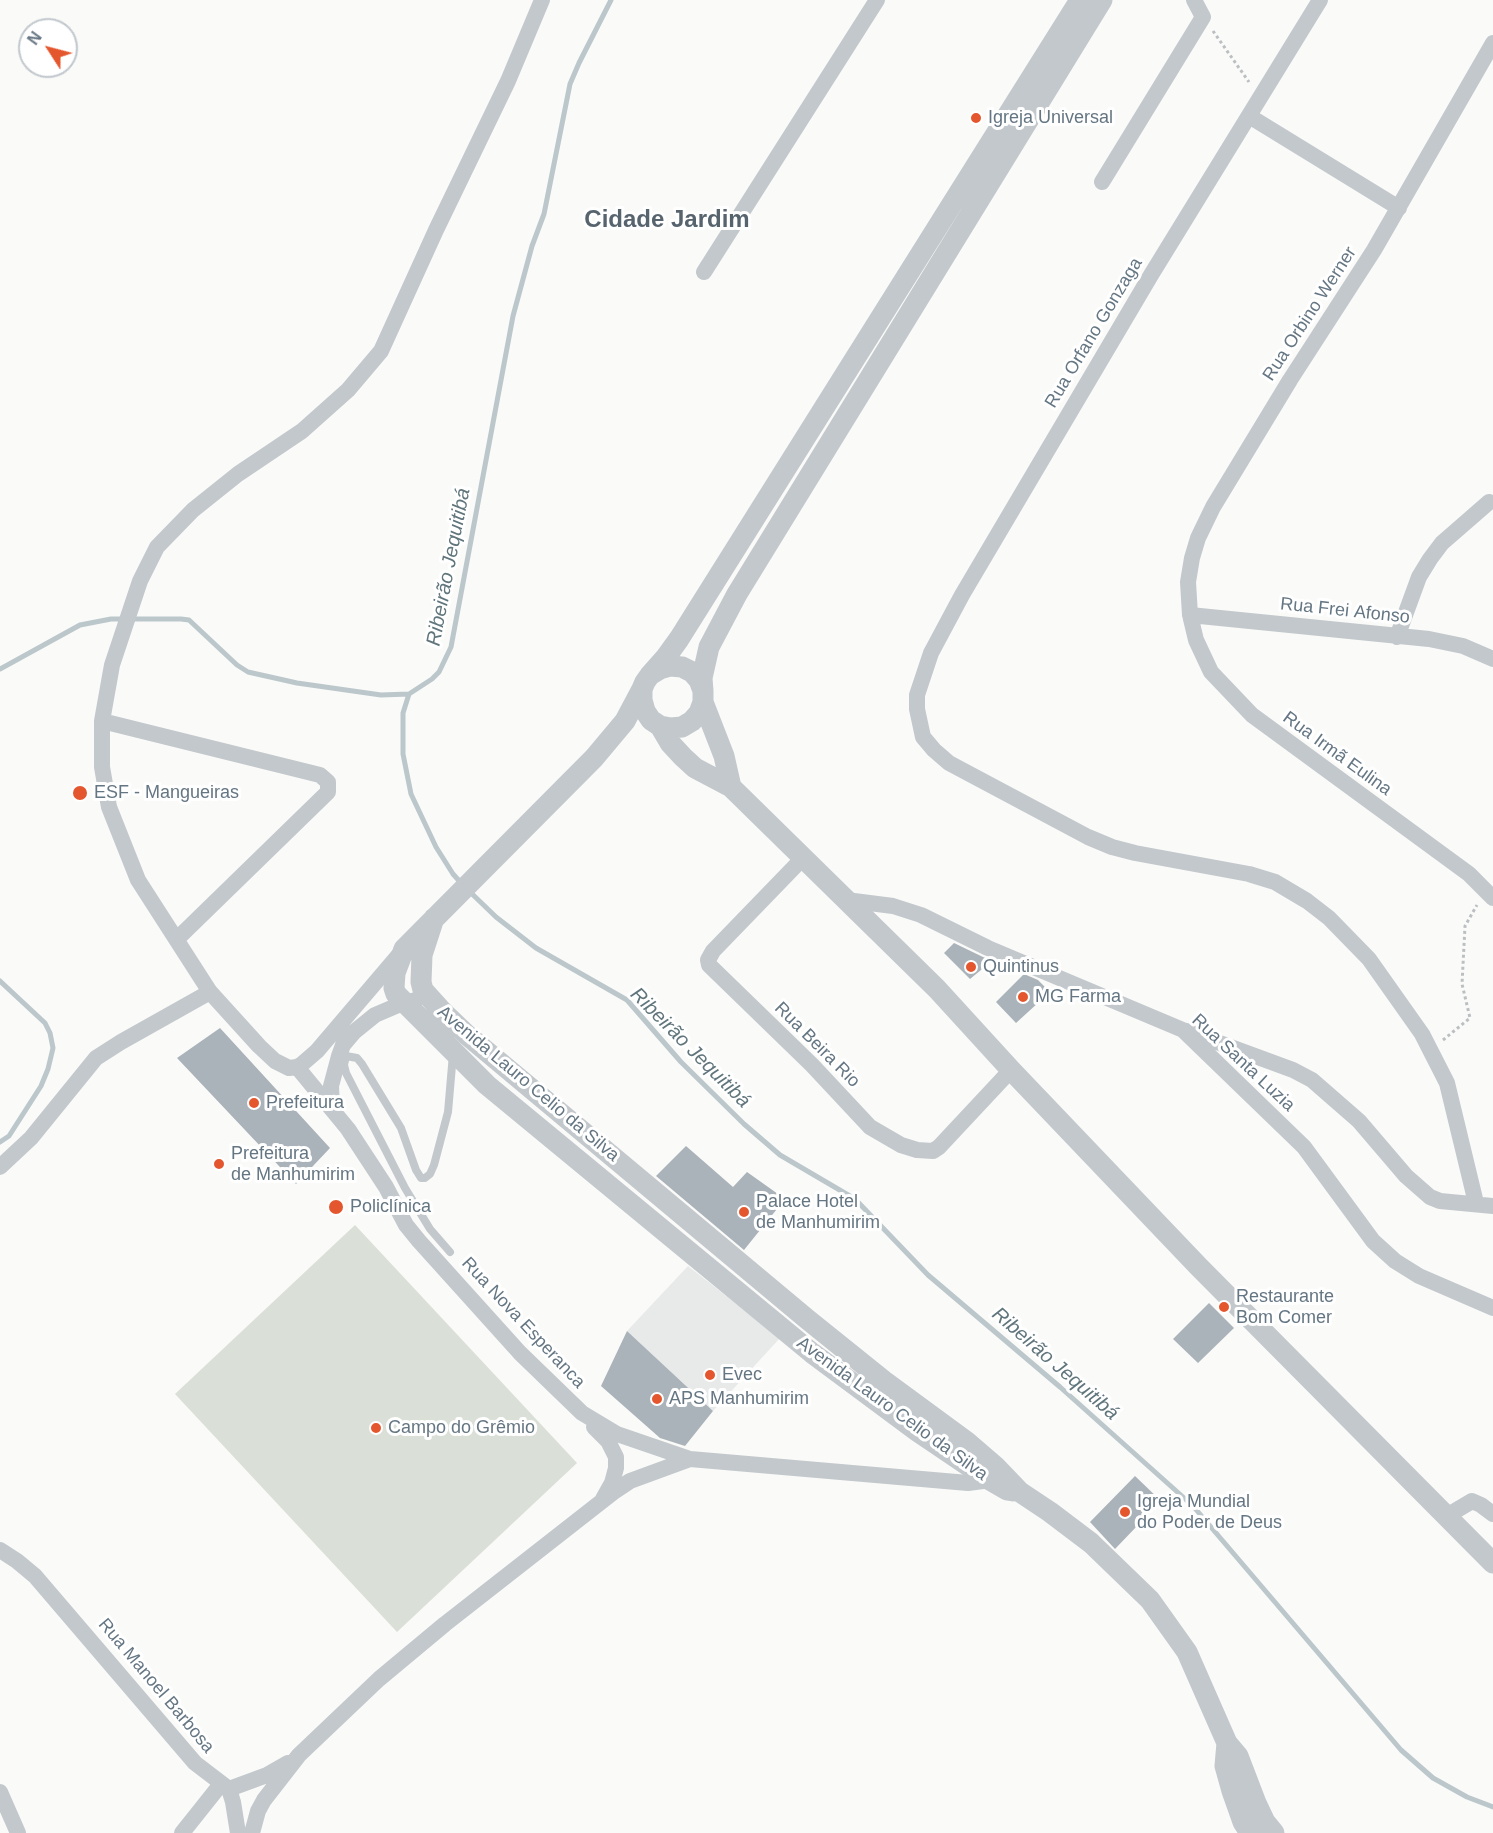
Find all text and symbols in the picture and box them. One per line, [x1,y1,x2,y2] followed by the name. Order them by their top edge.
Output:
[18,18,78,78] north arrow
[24,29,45,48] text: N
[988,107,1113,129] place label: Igreja Universal
[969,111,983,125] marker: Igreja Universal
[584,206,750,234] district label: Cidade Jardim
[1259,243,1361,385] street label: Rua Orbino Werner
[1041,254,1147,412] street label: Rua Orfano Gonzaga
[422,486,476,648] water label: Ribeirão Jequitibá
[1279,593,1411,629] street label: Rua Frei Afonso
[1278,707,1396,801] street label: Rua Irmã Eulina
[94,782,239,804] place label: ESF - Mangueiras
[71,784,89,802] marker: ESF - Mangueiras
[983,956,1059,978] place label: Quintinus
[964,960,978,974] marker: Quintinus
[625,983,755,1113] water label: Ribeirão Jequitibá
[1035,986,1121,1008] place label: MG Farma
[1016,990,1030,1004] marker: MG Farma
[770,998,864,1092] street label: Rua Beira Rio
[433,1002,623,1166] street label: Avenida Lauro Celio da Silva
[1187,1010,1299,1116] street label: Rua Santa Luzia
[266,1092,344,1114] place label: Prefeitura
[247,1096,261,1110] marker: Prefeitura
[231,1143,355,1186] place label: Prefeitura de Manhumirim
[212,1157,226,1171] marker: Prefeitura de Manhumirim
[756,1191,880,1234] place label: Palace Hotel de Manhumirim
[350,1196,431,1218] place label: Policlínica
[327,1198,345,1216] marker: Policlínica
[737,1205,751,1219] marker: Palace Hotel de Manhumirim
[457,1253,589,1393] street label: Rua Nova Esperanca
[1236,1286,1334,1328] place label: Restaurante Bom Comer
[1217,1300,1231,1314] marker: Restaurante Bom Comer
[987,1302,1123,1426] water label: Ribeirão Jequitibá
[792,1332,992,1486] street label: Avenida Lauro Celio da Silva
[722,1364,762,1386] place label: Evec
[703,1368,717,1382] marker: Evec
[669,1388,809,1410] place label: APS Manhumirim
[650,1392,664,1406] marker: APS Manhumirim
[388,1417,535,1439] place label: Campo do Grêmio
[369,1421,383,1435] marker: Campo do Grêmio
[1137,1491,1282,1534] place label: Igreja Mundial do Poder de Deus
[1118,1505,1132,1519] marker: Igreja Mundial do Poder de Deus
[93,1614,219,1758] street label: Rua Manoel Barbosa

